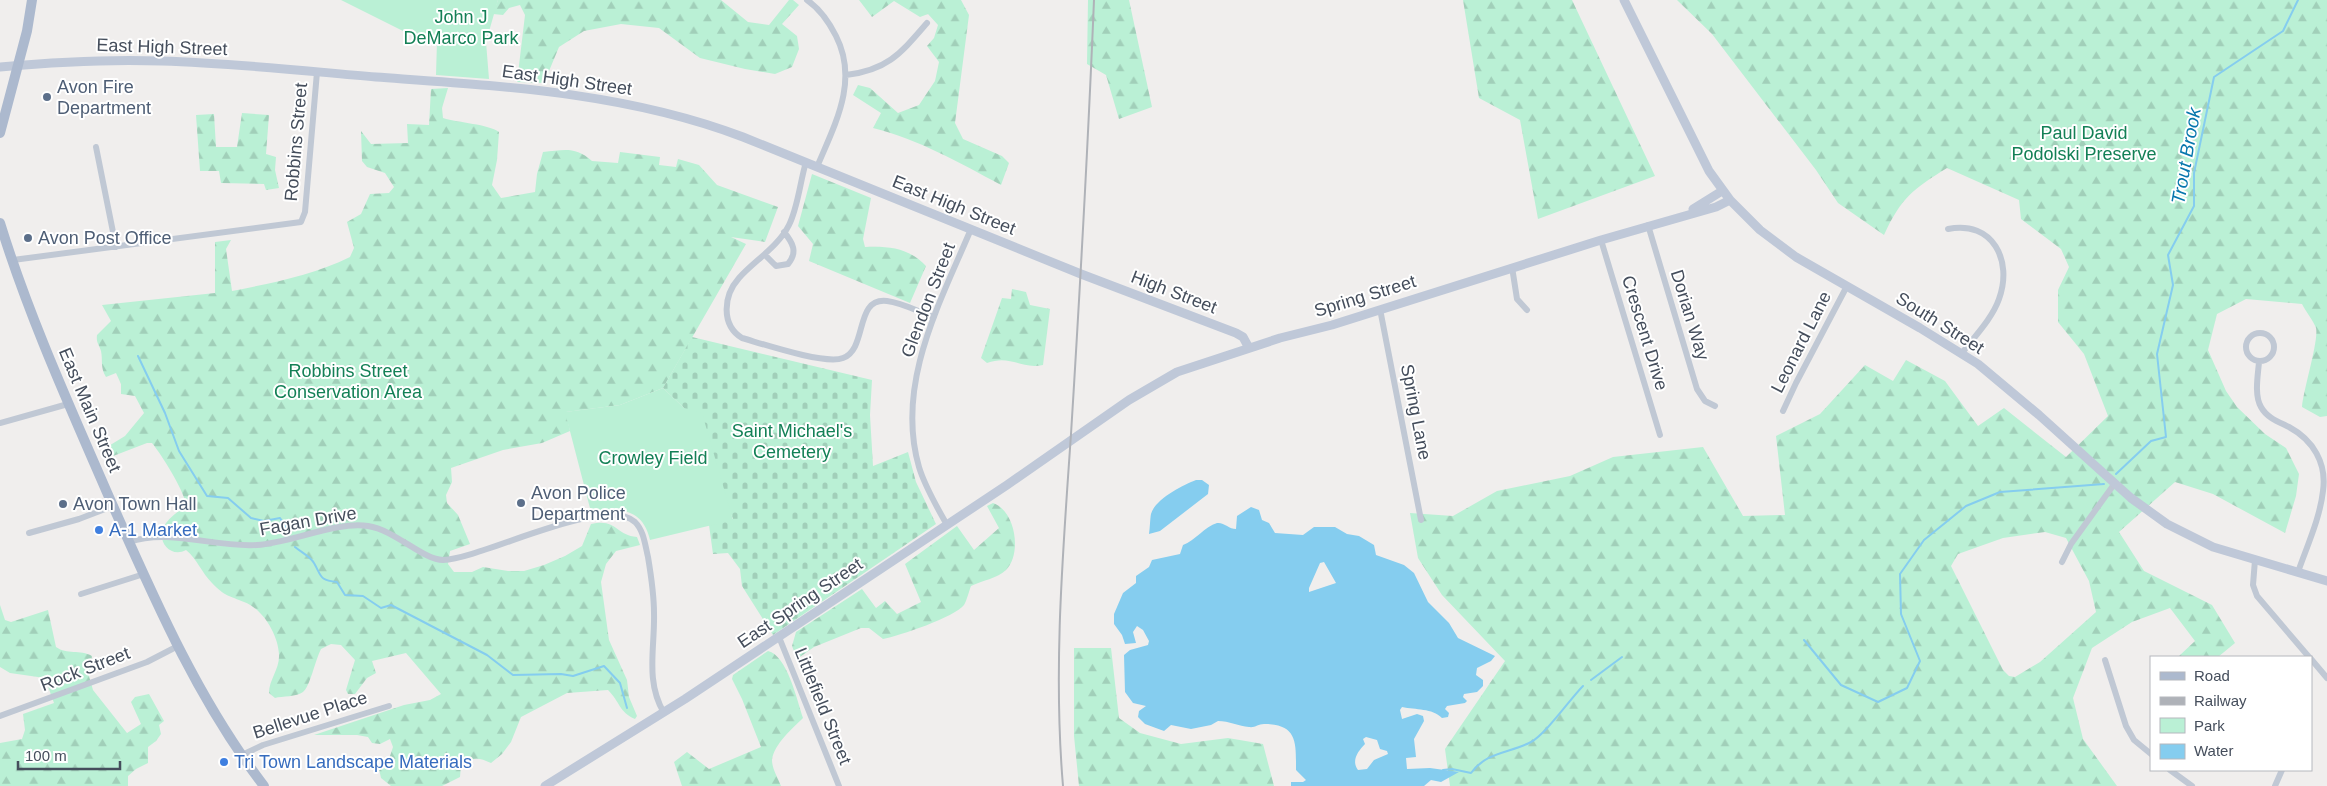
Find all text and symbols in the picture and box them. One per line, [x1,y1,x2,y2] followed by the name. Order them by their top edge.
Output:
[403,7,520,48] park label: John J DeMarco Park
[96,35,228,59] street label: East High Street
[501,61,633,99] street label: East High Street
[57,77,151,118] place label: Avon Fire Department
[281,82,311,202] street label: Robbins Street
[41,91,53,103] marker: Avon Fire Department
[2167,105,2205,206] water label: Trout Brook
[2011,123,2157,164] park label: Paul David Podolski Preserve
[889,171,1019,239] street label: East High Street
[38,228,171,248] place label: Avon Post Office
[22,232,34,244] marker: Avon Post Office
[897,240,959,360] street label: Glendon Street
[1128,267,1220,317] street label: High Street
[1667,267,1713,363] street label: Dorian Way
[1312,271,1418,321] street label: Spring Street
[1618,273,1672,393] street label: Crescent Drive
[1767,288,1835,396] street label: Leonard Lane
[1892,288,1988,358] street label: South Street
[55,345,125,475] street label: East Main Street
[274,361,423,402] park label: Robbins Street Conservation Area
[1397,362,1435,462] street label: Spring Lane
[732,421,852,462] park label: Saint Michael's Cemetery
[598,448,708,468] park label: Crowley Field
[531,483,626,524] place label: Avon Police Department
[73,494,196,514] place label: Avon Town Hall
[515,497,527,509] marker: Avon Police Department
[57,498,69,510] marker: Avon Town Hall
[258,503,358,539] street label: Fagan Drive
[109,520,197,540] place label: A-1 Market
[93,524,105,536] marker: A-1 Market
[734,554,866,652] street label: East Spring Street
[38,643,132,695] street label: Rock Street
[790,645,856,767] street label: Littlefield Street
[2150,656,2312,771] legend
[2194,667,2230,684] text: Road
[250,687,370,743] street label: Bellevue Place
[2194,692,2247,709] text: Railway
[2194,717,2225,734] text: Park
[18,738,120,770] scale bar
[2194,742,2233,759] text: Water
[25,747,67,764] text: 100 m
[234,752,472,772] place label: Tri Town Landscape Materials
[218,756,230,768] marker: Tri Town Landscape Materials

